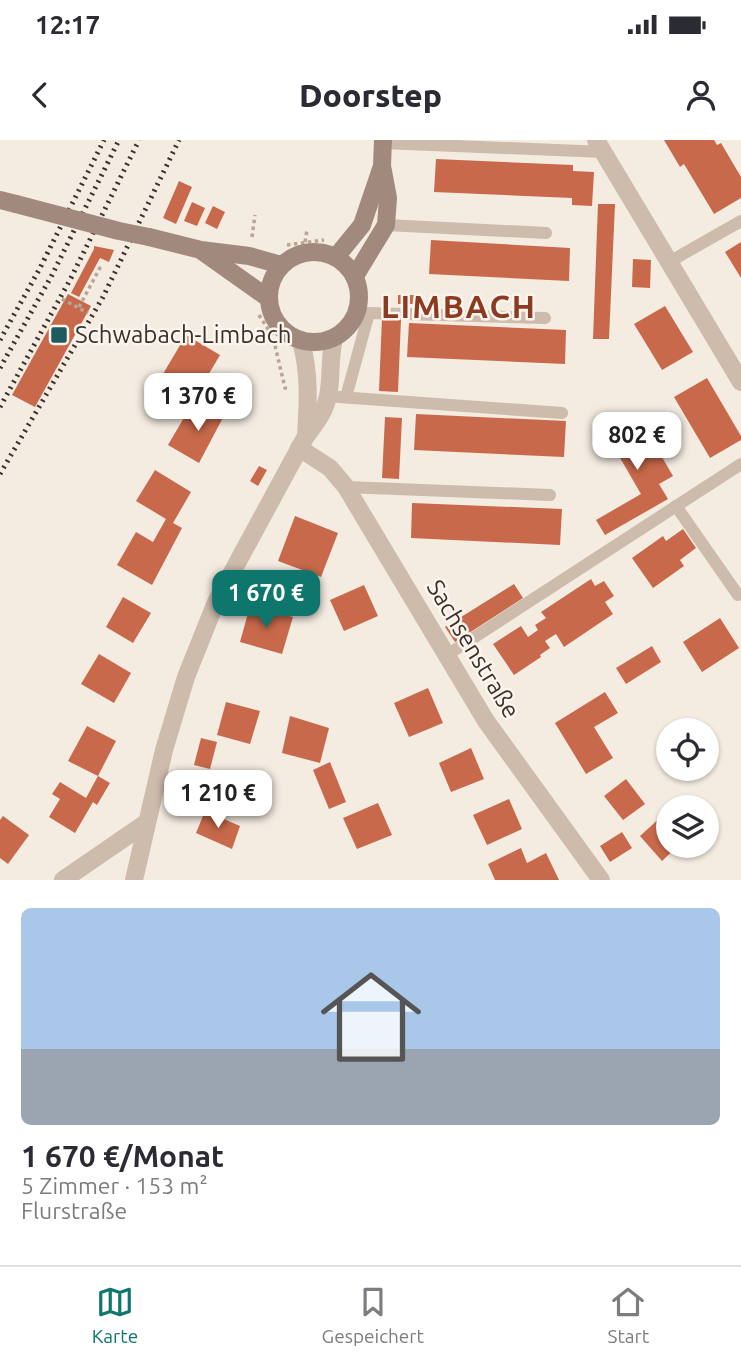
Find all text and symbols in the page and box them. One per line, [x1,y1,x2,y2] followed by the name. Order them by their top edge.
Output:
[35,10,100,39] text: 12:17
[21,76,59,114] icon: back
[682,76,720,114] icon: person
[299,77,442,113] text: Doorstep
[381,288,537,324] district label: LIMBACH
[75,321,292,348] place label: Schwabach-Limbach
[49,325,69,345] marker: Schwabach-Limbach
[133,373,263,433] pin: 1 370 €
[160,383,236,408] text: 1 370 €
[588,412,686,472] pin: 802 €
[608,422,666,447] text: 802 €
[201,570,331,630] pin: 1 670 €
[422,575,525,723] street label: Sachsenstraße
[228,580,304,605] text: 1 670 €
[656,718,719,858] map controls
[656,718,719,781] button: locate
[153,770,283,830] pin: 1 210 €
[180,780,256,805] text: 1 210 €
[656,795,719,858] button: layers
[308,954,434,1080] icon: home
[21,1139,224,1173] text: 1 670 €/Monat
[21,1173,208,1198] text: 5 Zimmer · 153 m²
[21,1198,127,1223] text: Flurstraße
[92,1283,138,1347] tab: Karte
[322,1283,424,1347] tab: Gespeichert
[607,1283,649,1347] tab: Start

